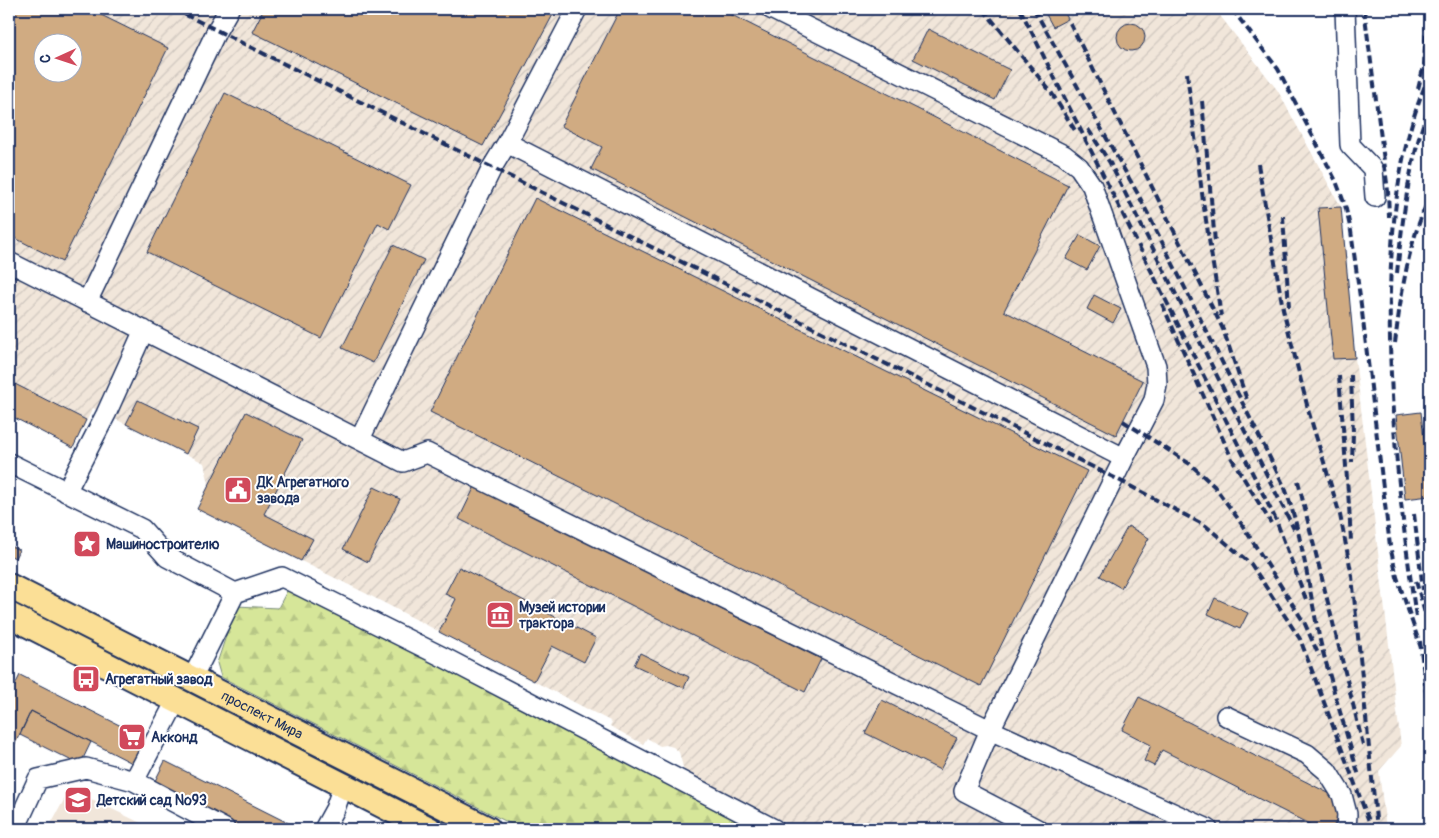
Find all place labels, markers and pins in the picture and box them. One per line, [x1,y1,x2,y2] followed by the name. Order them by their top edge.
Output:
[256,474,349,507] place label: ДК Агрегатного завода
[223,475,253,505] public building icon: ДК Агрегатного завода
[72,529,102,559] place icon: Машиностроителю
[106,536,220,553] place label: Машиностроителю
[519,599,606,632] place label: Музей истории трактора
[485,600,515,630] museum icon: Музей истории трактора
[71,664,101,694] bus stop icon: Агрегатный завод
[105,671,213,688] place label: Агрегатный завод
[117,722,147,752] supermarket icon: Акконд
[151,729,198,746] place label: Акконд
[63,785,93,815] school or university icon: Детский сад №93
[96,792,207,809] place label: Детский сад №93

